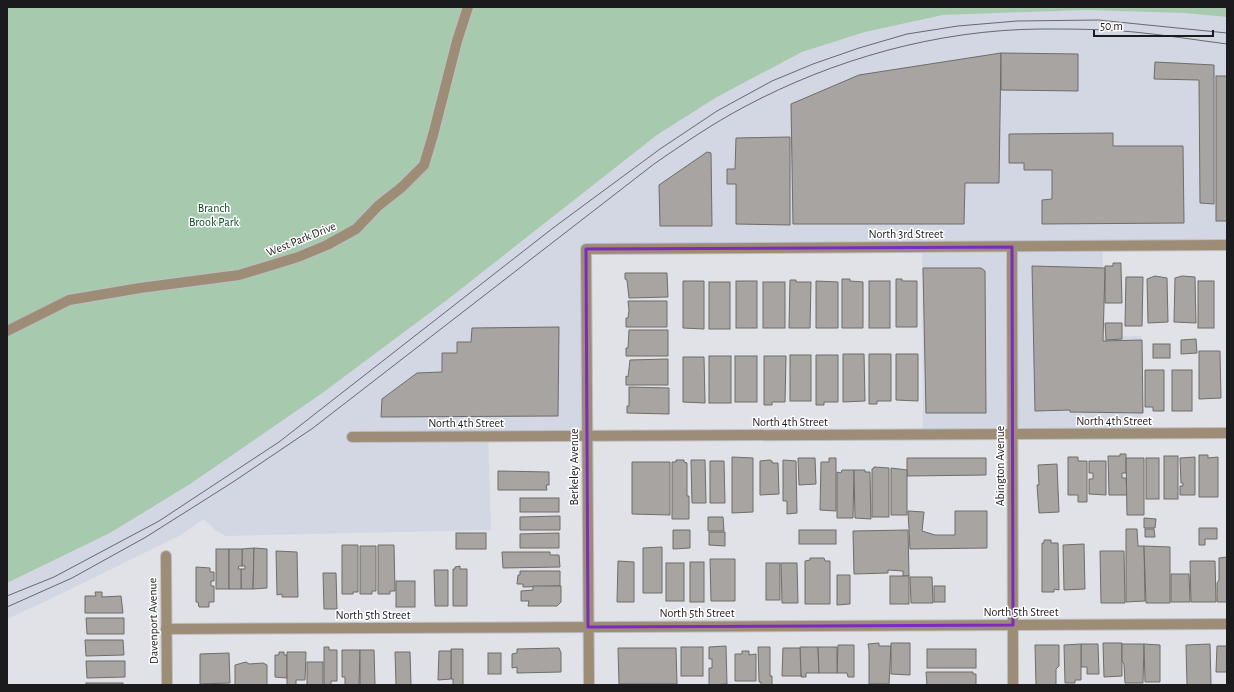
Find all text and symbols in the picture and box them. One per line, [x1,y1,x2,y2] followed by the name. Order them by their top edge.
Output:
[1094,12,1213,38] scale bar
[1100,20,1123,32] text: 50 m
[189,202,240,228] park label: Branch Brook Park
[265,220,337,258] street label: West Park Drive
[869,228,944,240] street label: North 3rd Street
[1076,415,1152,427] street label: North 4th Street
[752,416,828,428] street label: North 4th Street
[428,417,504,429] street label: North 4th Street
[994,426,1006,506] street label: Abington Avenue
[568,428,581,506] street label: Berkeley Avenue
[146,578,160,664] street label: Davenport Avenue
[984,606,1059,618] street label: North 5th Street
[660,607,735,619] street label: North 5th Street
[336,609,411,621] street label: North 5th Street

